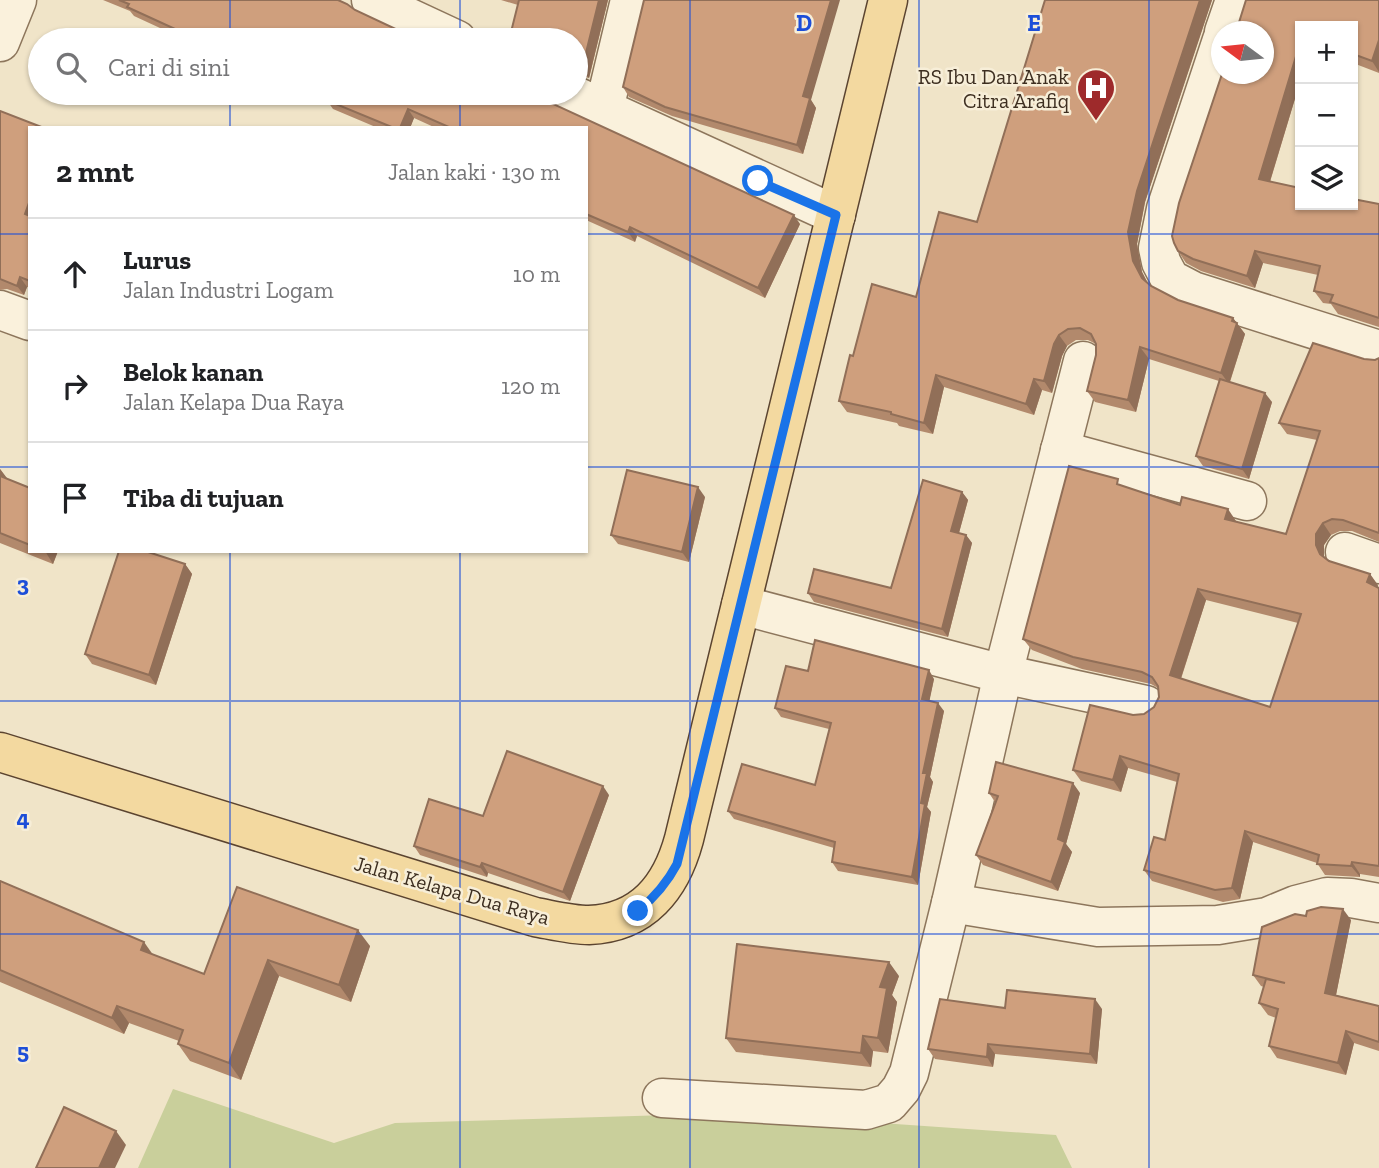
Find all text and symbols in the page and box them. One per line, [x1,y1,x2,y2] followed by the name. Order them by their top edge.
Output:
[796,9,812,37] text: D
[1027,9,1041,37] text: E
[1211,21,1274,84] north arrow
[1295,21,1358,210] map controls
[1295,21,1358,84] button: +
[28,28,588,105] search box
[52,48,90,86] icon: search
[108,51,230,83] text: Cari di sini
[918,64,1070,113] place label: RS Ibu Dan Anak Citra Arafiq
[1075,67,1117,122] hospital icon: RS Ibu Dan Anak Citra Arafiq
[1295,84,1358,147] button: −
[1295,147,1358,210] button: layers
[56,154,134,190] text: 2 mnt
[388,158,560,186] text: Jalan kaki · 130 m
[742,165,773,196] route start
[123,244,191,276] text: Lurus
[56,255,94,293] icon: ahead
[513,260,560,288] text: 10 m
[123,276,334,304] text: Jalan Industri Logam
[123,356,264,388] text: Belok kanan
[56,367,94,405] icon: right
[501,372,560,400] text: 120 m
[123,388,344,416] text: Jalan Kelapa Dua Raya
[56,479,94,517] icon: arrive
[123,482,284,514] text: Tiba di tujuan
[17,570,29,598] text: 3
[16,804,30,832] text: 4
[352,850,552,930] street label: Jalan Kelapa Dua Raya
[622,895,653,926] route end
[17,1037,29,1065] text: 5

